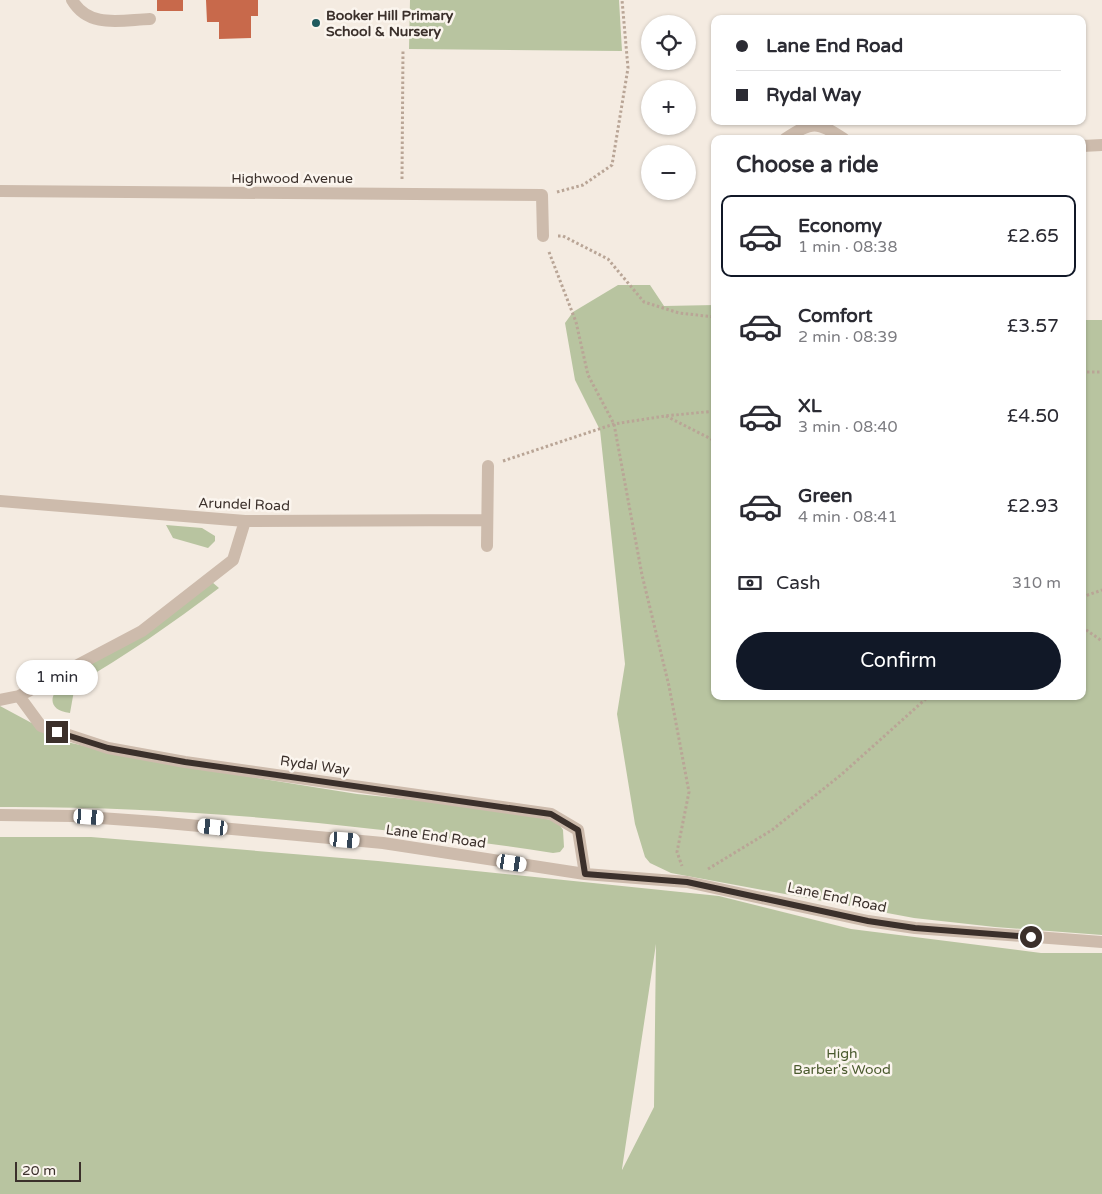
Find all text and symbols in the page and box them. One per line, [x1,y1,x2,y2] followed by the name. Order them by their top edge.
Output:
[326,7,454,40] place label: Booker Hill Primary School & Nursery
[641,15,696,200] map controls
[641,15,696,70] button: locate
[310,17,322,29] marker: Booker Hill Primary School & Nursery
[766,35,903,57] text: Lane End Road
[641,80,696,135] button: +
[766,84,861,106] text: Rydal Way
[641,145,696,200] button: −
[736,152,879,178] text: Choose a ride
[231,170,353,187] street label: Highwood Avenue
[738,214,783,259] icon: car
[798,215,882,237] text: Economy
[1007,225,1059,247] text: £2.65
[798,237,897,257] text: 1 min · 08:38
[738,304,783,349] icon: car
[798,305,872,327] text: Comfort
[1007,315,1059,337] text: £3.57
[798,327,897,347] text: 2 min · 08:39
[738,394,783,439] icon: car
[798,395,822,417] text: XL
[1007,405,1059,427] text: £4.50
[798,417,897,437] text: 3 min · 08:40
[738,484,783,529] icon: car
[798,485,852,507] text: Green
[198,494,290,515] street label: Arundel Road
[1007,495,1059,517] text: £2.93
[798,507,897,527] text: 4 min · 08:41
[736,569,764,597] icon: cash
[776,572,821,594] text: Cash
[1012,573,1061,593] text: 310 m
[736,632,1061,690] button: Confirm
[16,660,98,694] callout: 1 min
[36,667,78,687] text: 1 min
[46,721,68,743] route end
[279,752,351,779] street label: Rydal Way
[73,808,104,826] car
[197,818,228,836] car
[385,821,487,852] street label: Lane End Road
[329,831,360,849] car
[496,853,527,873] car
[786,879,888,916] street label: Lane End Road
[1020,926,1042,948] route start
[793,1045,891,1078] park label: High Barber's Wood
[15,1159,81,1182] scale bar
[22,1162,56,1179] text: 20 m

